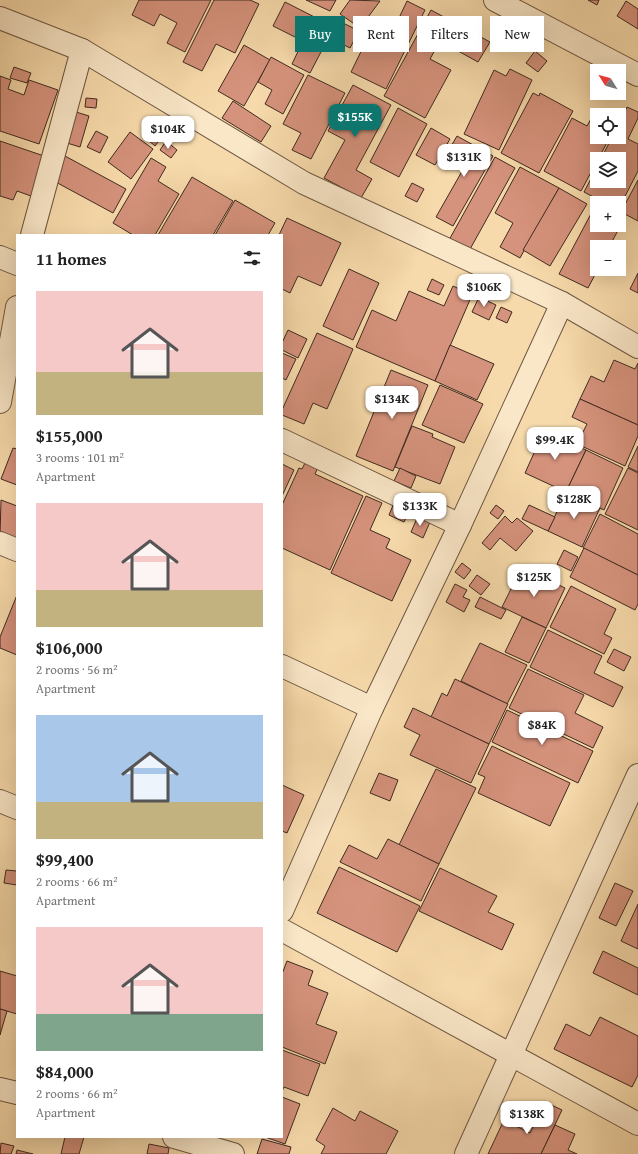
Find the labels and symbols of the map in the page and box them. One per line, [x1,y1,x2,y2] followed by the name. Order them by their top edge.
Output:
[590,64,626,100] north arrow
[327,104,383,138] pin: $155K
[140,116,196,150] pin: $104K
[436,144,492,178] pin: $131K
[456,274,512,308] pin: $106K
[364,386,420,420] pin: $134K
[522,427,588,461] pin: $99.4K
[546,486,602,520] pin: $128K
[392,493,448,527] pin: $133K
[506,564,562,598] pin: $125K
[518,712,566,746] pin: $84K
[499,1101,555,1135] pin: $138K

